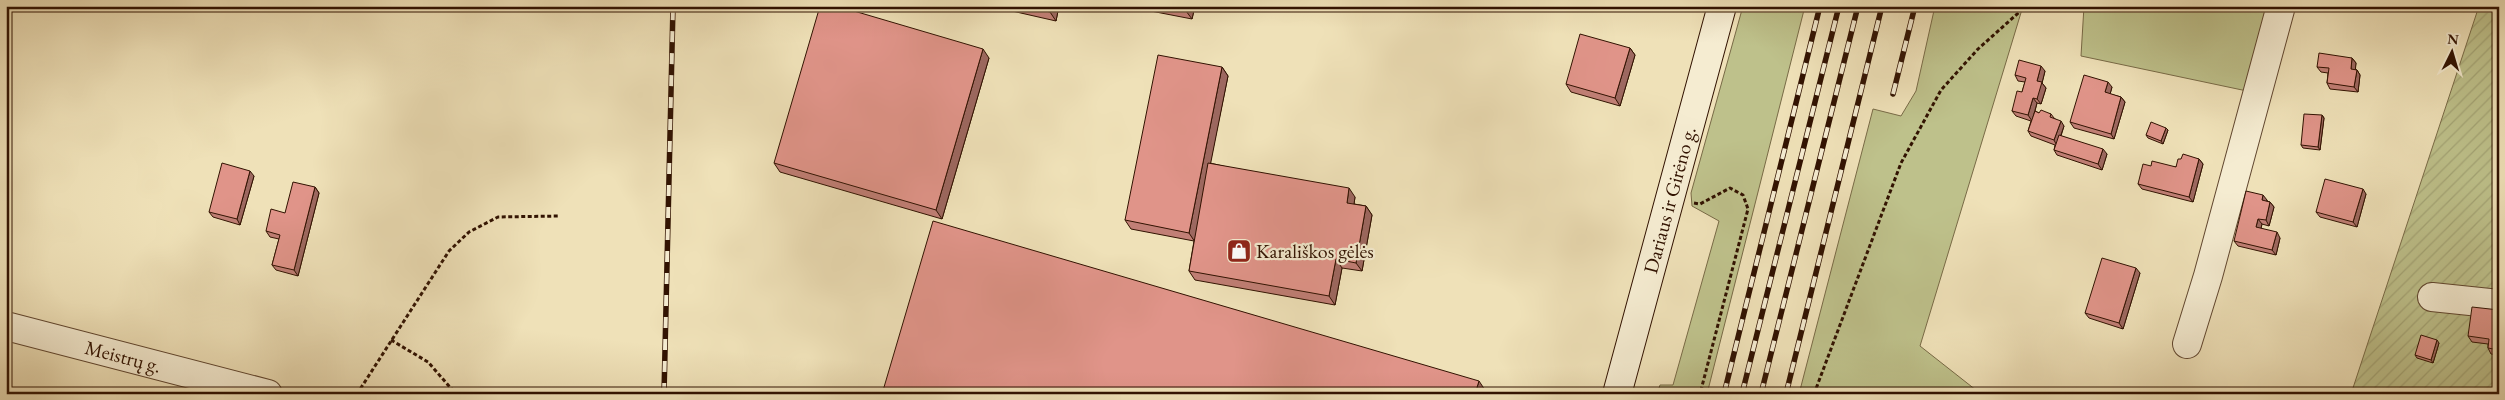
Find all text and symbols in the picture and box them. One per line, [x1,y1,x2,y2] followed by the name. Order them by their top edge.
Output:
[2428,28,2478,78] north arrow
[2447,30,2460,49] text: N
[1637,124,1702,276] street label: Dariaus ir Girėno g.
[1226,238,1252,264] shop icon: Karališkos gėlės
[1256,238,1374,264] place label: Karališkos gėlės
[82,334,164,379] street label: Meistrų g.

